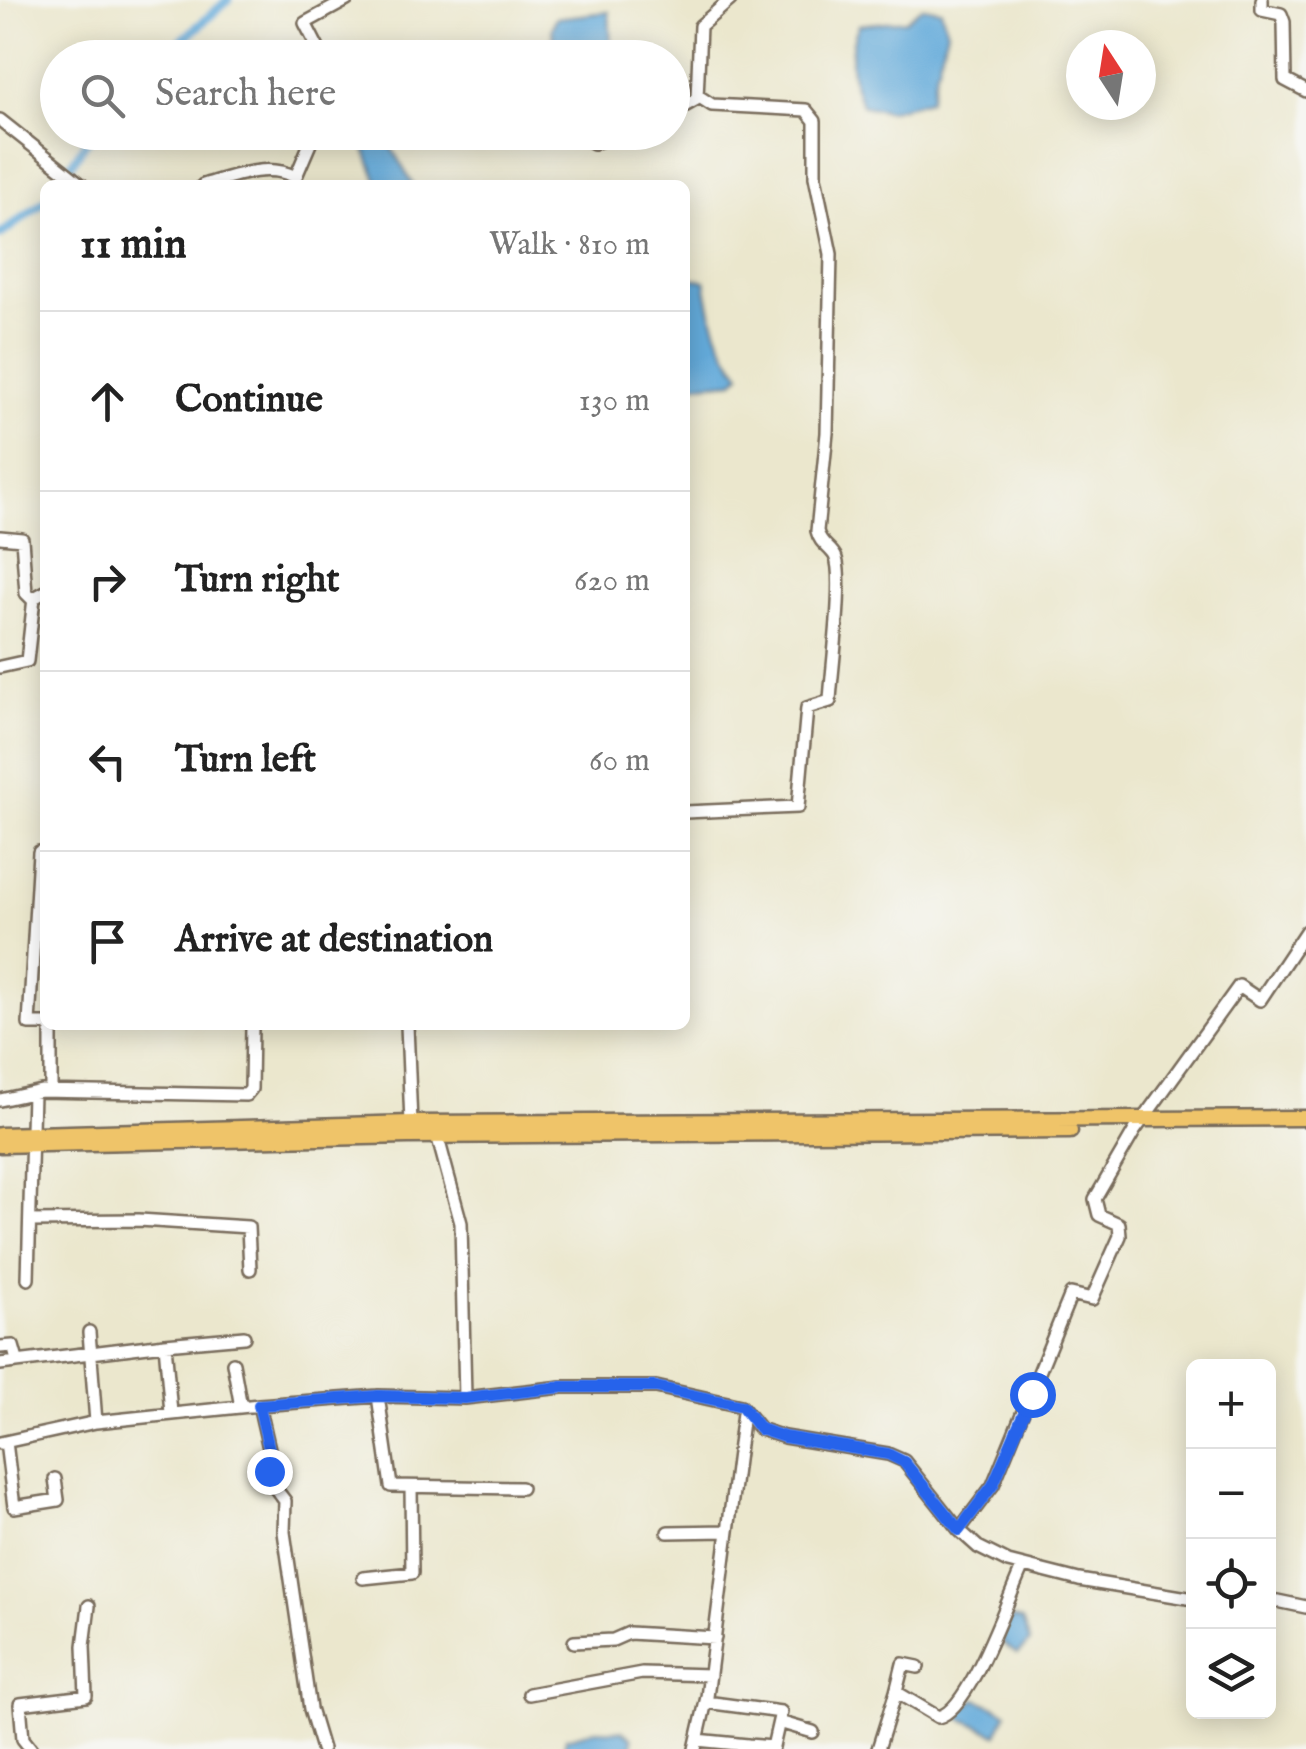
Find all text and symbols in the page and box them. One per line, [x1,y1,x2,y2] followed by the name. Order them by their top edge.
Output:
[1066,30,1156,120] north arrow
[40,40,690,150] search box
[75,68,130,123] icon: search
[155,71,336,119] text: Search here
[80,219,187,272] text: 11 min
[489,225,650,266] text: Walk · 810 m
[80,374,135,429] icon: ahead
[175,377,323,425] text: Continue
[579,381,650,422] text: 130 m
[80,554,135,609] icon: right
[175,557,339,605] text: Turn right
[574,561,650,602] text: 620 m
[80,734,135,789] icon: left
[175,737,316,785] text: Turn left
[589,741,650,782] text: 60 m
[80,914,135,969] icon: arrive
[175,917,493,965] text: Arrive at destination
[1186,1359,1276,1719] map controls
[1186,1359,1276,1449] button: +
[1010,1372,1056,1418] route start
[247,1449,293,1495] route end
[1186,1449,1276,1539] button: −
[1186,1539,1276,1629] button: locate
[1186,1629,1276,1719] button: layers

